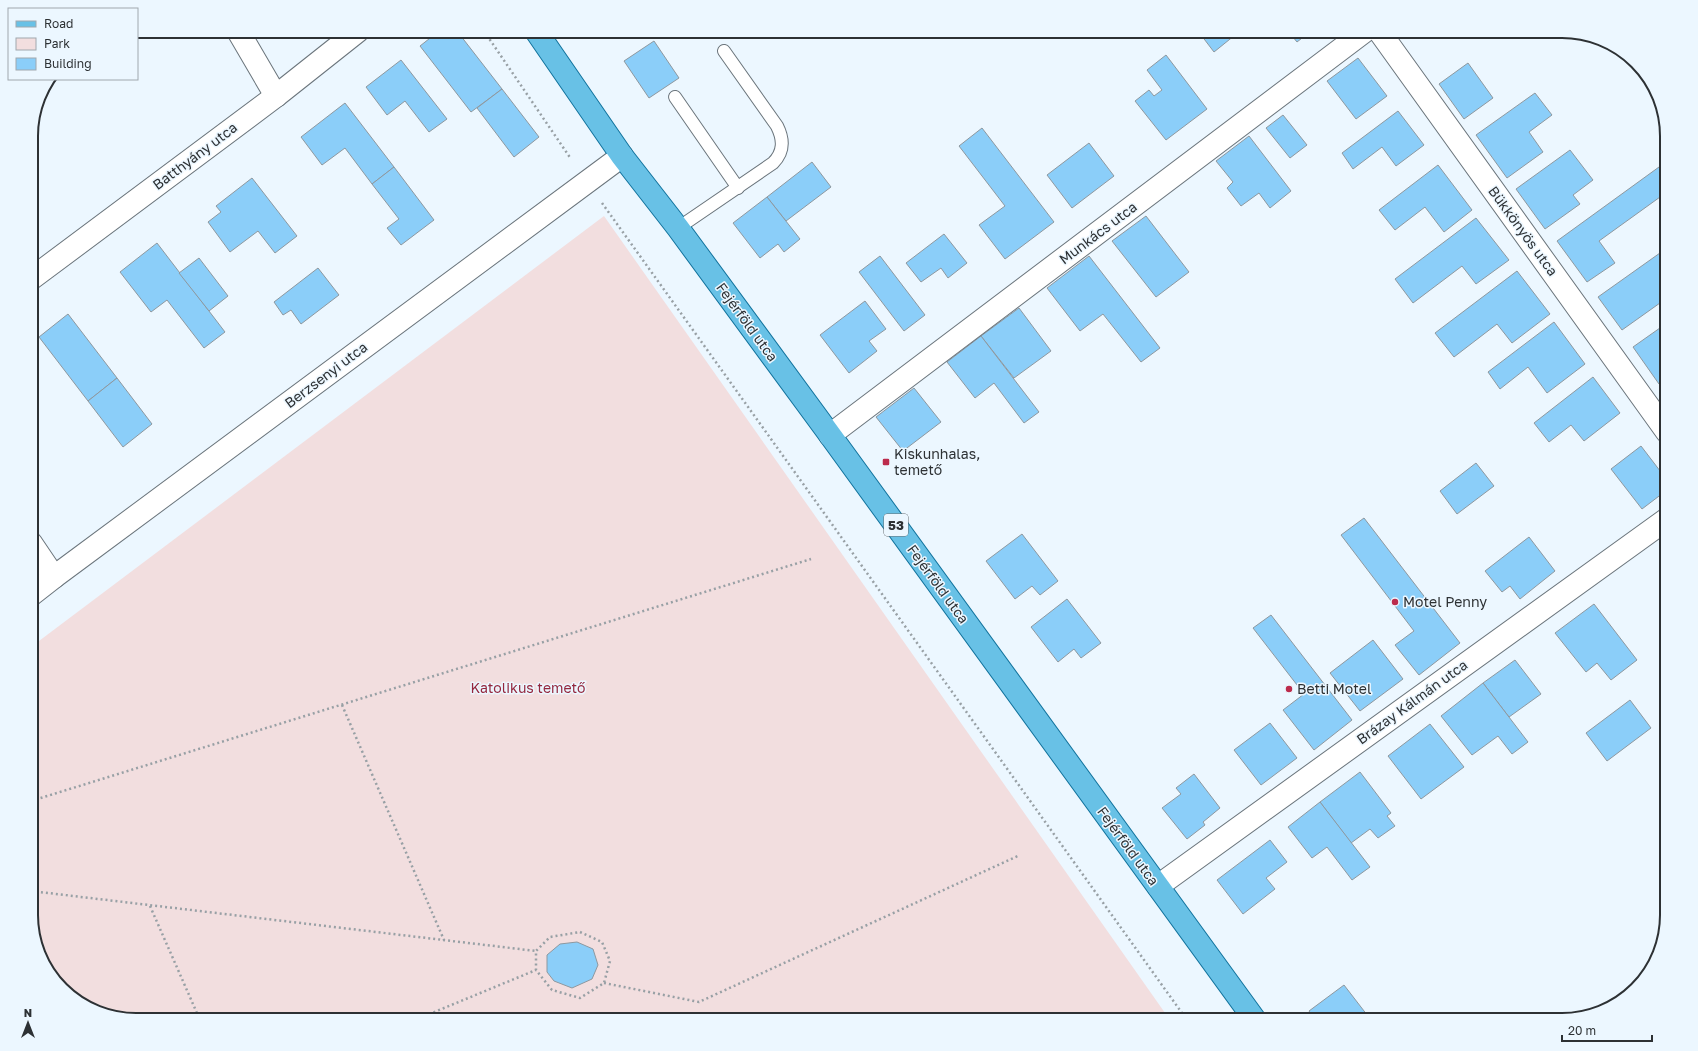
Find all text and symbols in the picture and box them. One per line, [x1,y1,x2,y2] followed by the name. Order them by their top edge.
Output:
[8,8,138,80] legend
[44,16,73,31] text: Road
[44,36,70,51] text: Park
[44,56,92,71] text: Building
[149,118,240,193] street label: Batthyány utca
[1485,183,1562,279] street label: Bükkönyös utca
[1055,198,1140,267] street label: Munkács utca
[713,279,782,364] street label: Fejérföld utca
[281,338,370,411] street label: Berzsenyi utca
[894,445,980,478] place label: Kiskunhalas, temető
[881,457,891,467] marker: Kiskunhalas, temető
[884,514,908,536] road number: 53
[904,541,973,626] street label: Fejérföld utca
[1403,593,1487,610] place label: Motel Penny
[1390,597,1400,607] marker: Motel Penny
[1353,656,1470,747] street label: Brázay Kálmán utca
[470,679,586,696] park label: Katolikus temető
[1297,680,1371,697] place label: Betti Motel
[1284,684,1294,694] marker: Betti Motel
[1094,803,1163,888] street label: Fejérföld utca
[8,1003,48,1043] north arrow
[24,1006,32,1019] text: N
[1562,1017,1652,1043] scale bar
[1568,1023,1596,1038] text: 20 m

